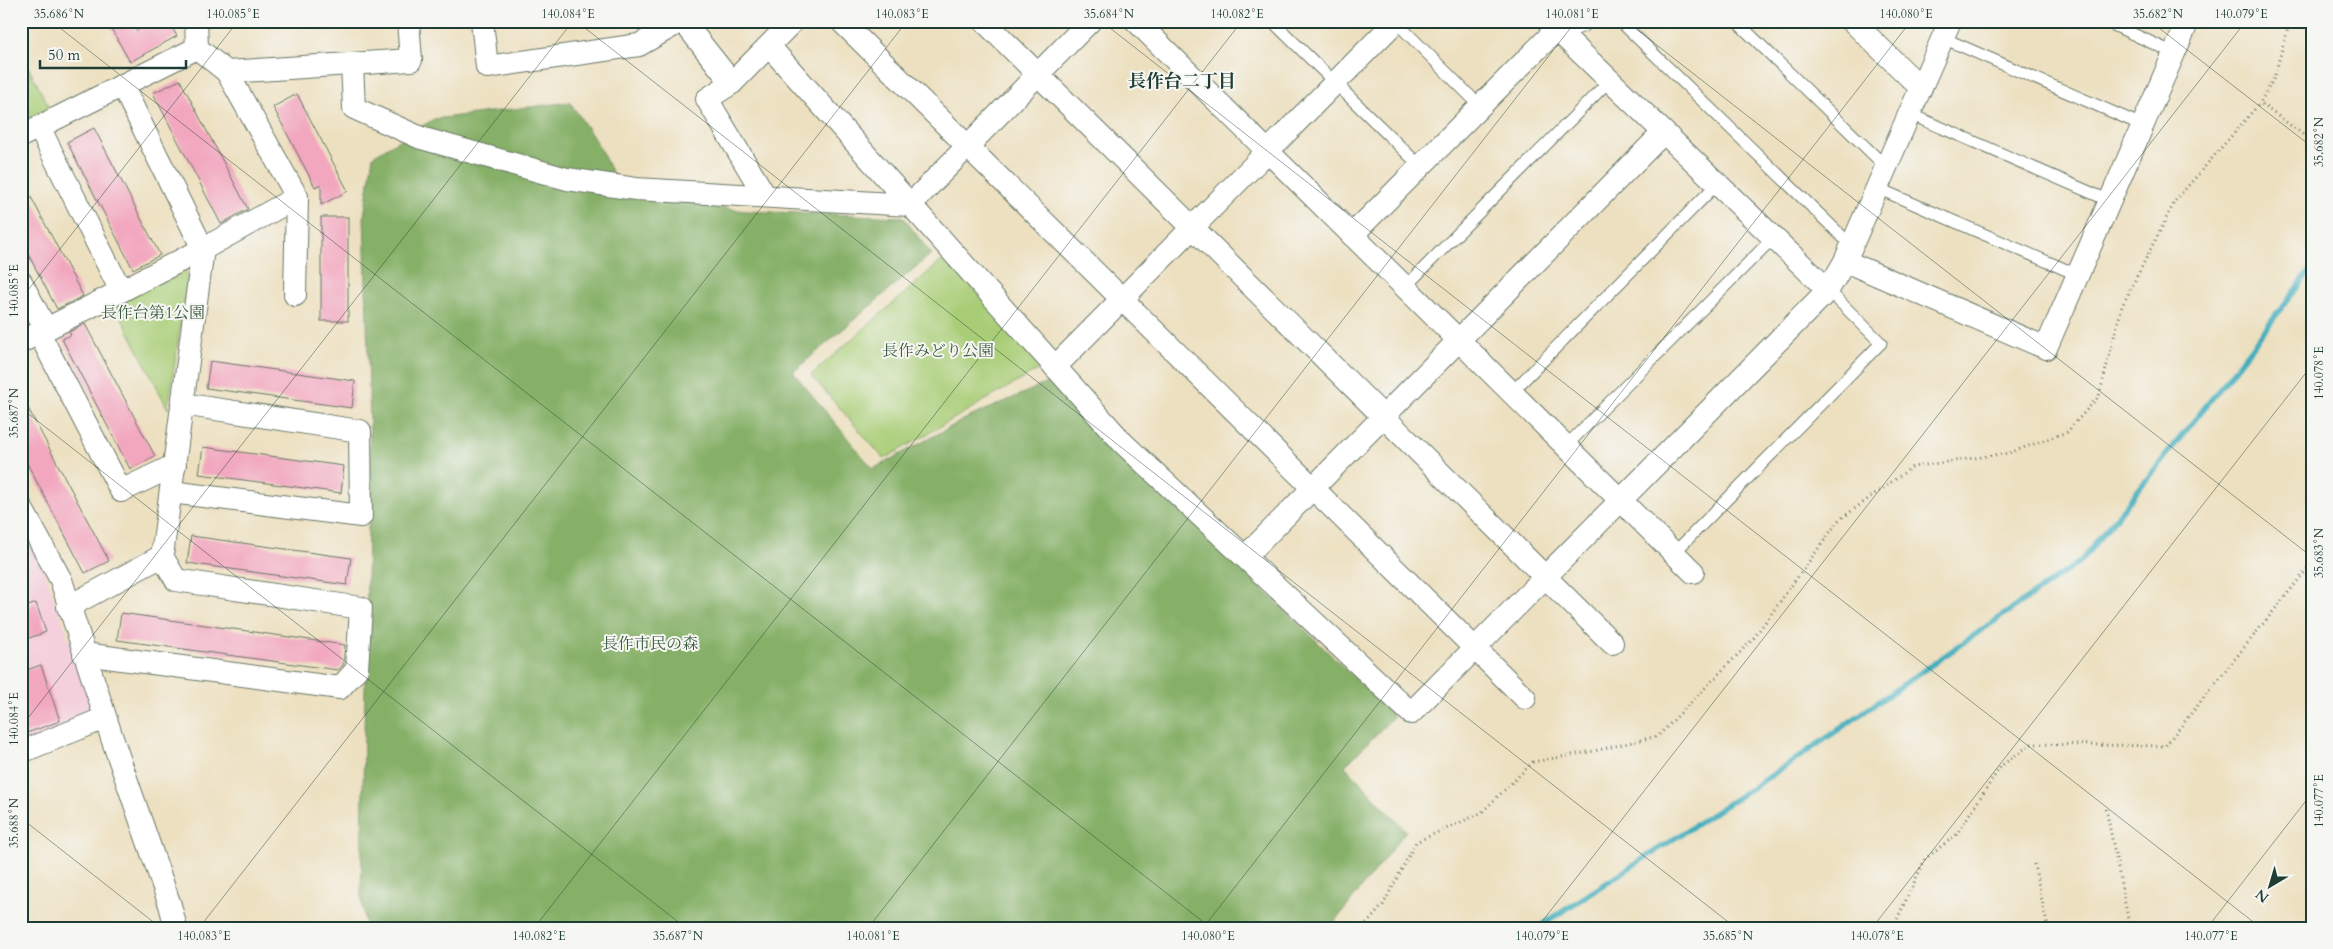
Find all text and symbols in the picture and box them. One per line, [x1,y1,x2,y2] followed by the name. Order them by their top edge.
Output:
[34,6,85,22] text: 35.686°N
[206,6,260,22] text: 140.085°E
[541,6,595,22] text: 140.084°E
[875,6,929,22] text: 140.083°E
[1084,6,1135,22] text: 35.684°N
[1210,6,1264,22] text: 140.082°E
[1545,6,1599,22] text: 140.081°E
[1879,6,1933,22] text: 140.080°E
[2133,6,2184,22] text: 35.682°N
[2214,6,2268,22] text: 140.079°E
[40,38,186,70] scale bar
[48,45,80,65] text: 50 m
[1128,69,1236,94] district label: 長作台二丁目
[2311,116,2327,167] text: 35.682°N
[6,264,22,318] text: 140.085°E
[101,302,205,324] park label: 長作台第1公園
[882,340,994,362] park label: 長作みどり公園
[2311,346,2327,400] text: 140.078°E
[6,387,22,438] text: 35.687°N
[2311,527,2327,578] text: 35.683°N
[602,633,698,655] park label: 長作市民の森
[6,692,22,746] text: 140.084°E
[2311,774,2327,828] text: 140.077°E
[6,797,22,848] text: 35.688°N
[2246,862,2296,912] north arrow
[2252,885,2273,907] text: N
[177,928,231,944] text: 140.083°E
[512,928,566,944] text: 140.082°E
[653,928,704,944] text: 35.687°N
[846,928,900,944] text: 140.081°E
[1181,928,1235,944] text: 140.080°E
[1515,928,1569,944] text: 140.079°E
[1703,928,1754,944] text: 35.685°N
[1850,928,1904,944] text: 140.078°E
[2184,928,2238,944] text: 140.077°E

